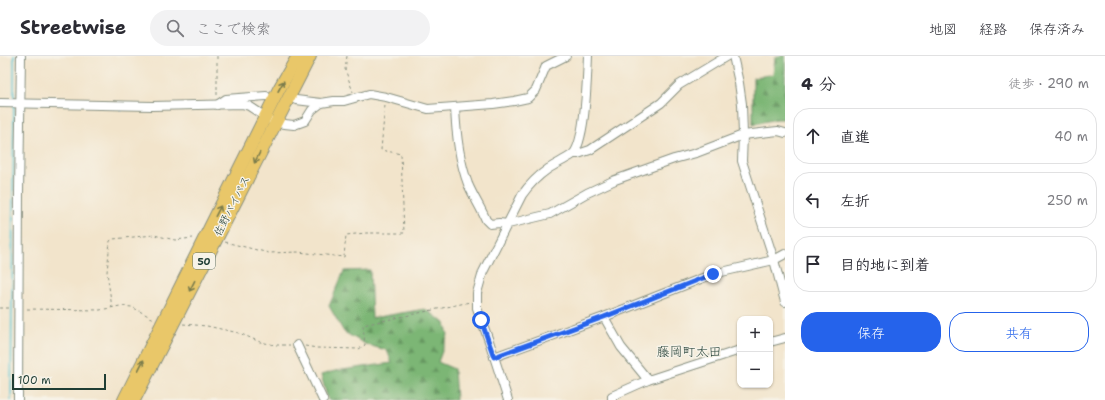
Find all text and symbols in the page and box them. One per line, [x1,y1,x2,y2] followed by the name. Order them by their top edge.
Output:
[150,10,430,46] search box
[20,15,126,40] text: Streetwise
[164,17,186,39] icon: search
[196,19,271,39] text: ここで検索
[929,20,957,38] text: 地図
[979,20,1007,38] text: 経路
[1029,20,1085,38] text: 保存済み
[801,73,836,95] text: 4 分
[1008,75,1089,92] text: 徒歩 · 290 m
[278,80,286,92] one-way arrow
[802,125,824,147] icon: ahead
[840,127,870,147] text: 直進
[1054,128,1088,145] text: 40 m
[253,151,261,163] one-way arrow
[210,173,254,239] street label: 佐野バイパス
[802,189,824,211] icon: left
[840,191,870,211] text: 左折
[1047,192,1088,209] text: 250 m
[215,205,222,217] one-way arrow
[193,253,215,269] road number: 50
[802,253,824,275] icon: arrive
[840,255,930,275] text: 目的地に到着
[704,265,722,283] route end
[188,280,195,292] one-way arrow
[472,311,490,329] route start
[801,312,941,352] button: 保存
[949,312,1089,352] button: 共有
[737,316,773,388] map controls
[737,316,773,352] button: +
[656,343,722,360] district label: 藤岡町太田
[737,352,773,388] button: −
[138,359,145,371] one-way arrow
[12,372,106,391] scale bar
[18,373,51,388] text: 100 m

